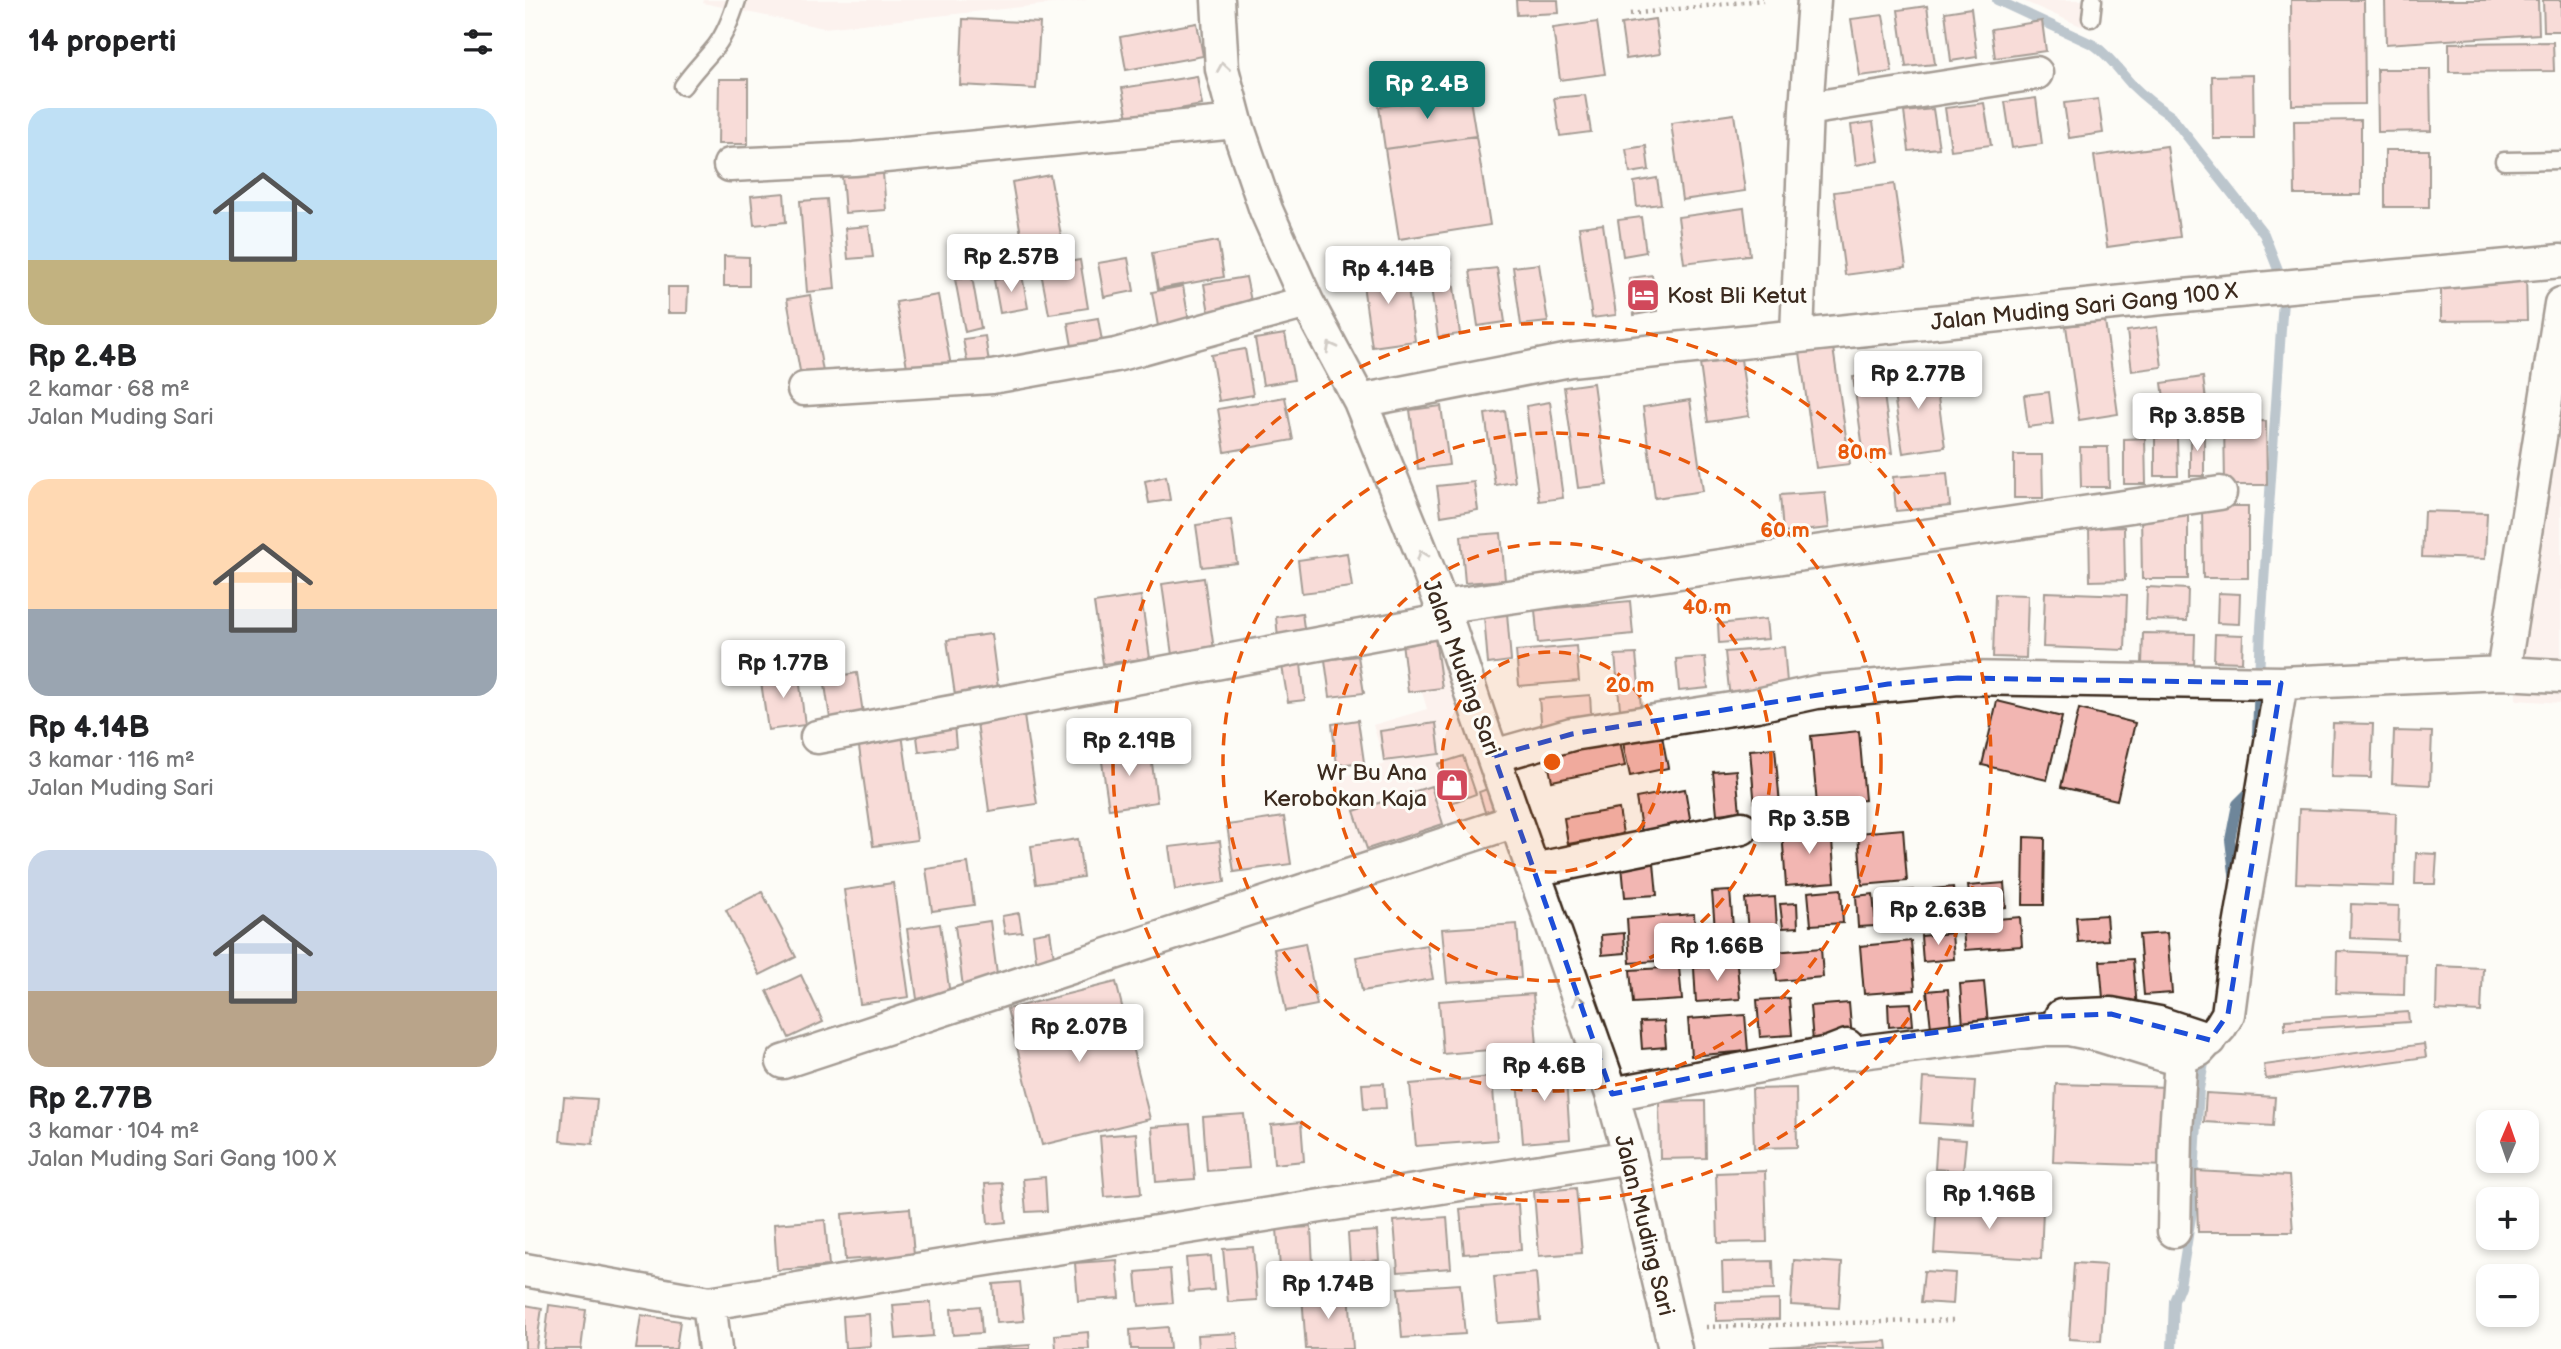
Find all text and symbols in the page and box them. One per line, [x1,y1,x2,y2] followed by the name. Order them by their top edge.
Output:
[459,23,497,61] icon: filters
[28,24,176,60] text: 14 properti
[1216,61,1231,73] one-way arrow
[1362,61,1492,121] pin: Rp 2.4B
[1385,70,1469,98] text: Rp 2.4B
[200,154,326,280] icon: home
[939,234,1083,294] pin: Rp 2.57B
[963,243,1059,271] text: Rp 2.57B
[1316,246,1460,306] pin: Rp 4.14B
[1341,255,1435,283] text: Rp 4.14B
[1624,276,1662,314] hotel icon: Kost Bli Ketut
[1929,277,2239,337] street label: Jalan Muding Sari Gang 100 X
[1667,282,1807,310] place label: Kost Bli Ketut
[28,339,137,375] text: Rp 2.4B
[1326,341,1339,354] one-way arrow
[1846,352,1990,411] pin: Rp 2.77B
[1870,360,1966,388] text: Rp 2.77B
[28,375,190,403] text: 2 kamar · 68 m²
[2125,393,2269,453] pin: Rp 3.85B
[2149,402,2245,430] text: Rp 3.85B
[28,403,214,431] text: Jalan Muding Sari
[1837,440,1887,465] text: 80 m
[1760,518,1810,543] text: 60 m
[200,525,326,651] icon: home
[1416,549,1430,561] one-way arrow
[1416,575,1506,759] street label: Jalan Muding Sari
[1682,595,1732,620] text: 40 m
[711,640,855,700] pin: Rp 1.77B
[737,649,829,677] text: Rp 1.77B
[1606,673,1654,698] text: 20 m
[28,710,150,746] text: Rp 4.14B
[1057,718,1201,778] pin: Rp 2.19B
[1082,727,1176,755] text: Rp 2.19B
[28,746,195,774] text: 3 kamar · 116 m²
[1540,750,1564,774] centre of rings
[1263,759,1427,813] place label: Wr Bu Ana Kerobokan Kaja
[1433,766,1471,804] shop icon: Wr Bu Ana Kerobokan Kaja
[28,774,214,802] text: Jalan Muding Sari
[1744,796,1874,856] pin: Rp 3.5B
[1767,805,1851,833] text: Rp 3.5B
[1866,888,2010,947] pin: Rp 2.63B
[200,896,326,1022] icon: home
[1889,896,1987,924] text: Rp 2.63B
[1645,923,1789,983] pin: Rp 1.66B
[1670,932,1764,960] text: Rp 1.66B
[1572,995,1586,1007] one-way arrow
[1007,1004,1151,1064] pin: Rp 2.07B
[1030,1013,1128,1041] text: Rp 2.07B
[1479,1044,1609,1103] pin: Rp 4.6B
[1502,1052,1586,1080] text: Rp 4.6B
[28,1081,153,1117] text: Rp 2.77B
[2476,1110,2539,1172] north arrow
[2476,1110,2539,1327] map controls
[28,1117,199,1145] text: 3 kamar · 104 m²
[1608,1132,1680,1319] street label: Jalan Muding Sari
[28,1145,336,1173] text: Jalan Muding Sari Gang 100 X
[1917,1172,2061,1231] pin: Rp 1.96B
[1942,1180,2036,1208] text: Rp 1.96B
[2476,1187,2539,1250] button: +
[1256,1262,1400,1321] pin: Rp 1.74B
[2476,1264,2539,1327] button: −
[1282,1270,1374,1298] text: Rp 1.74B

